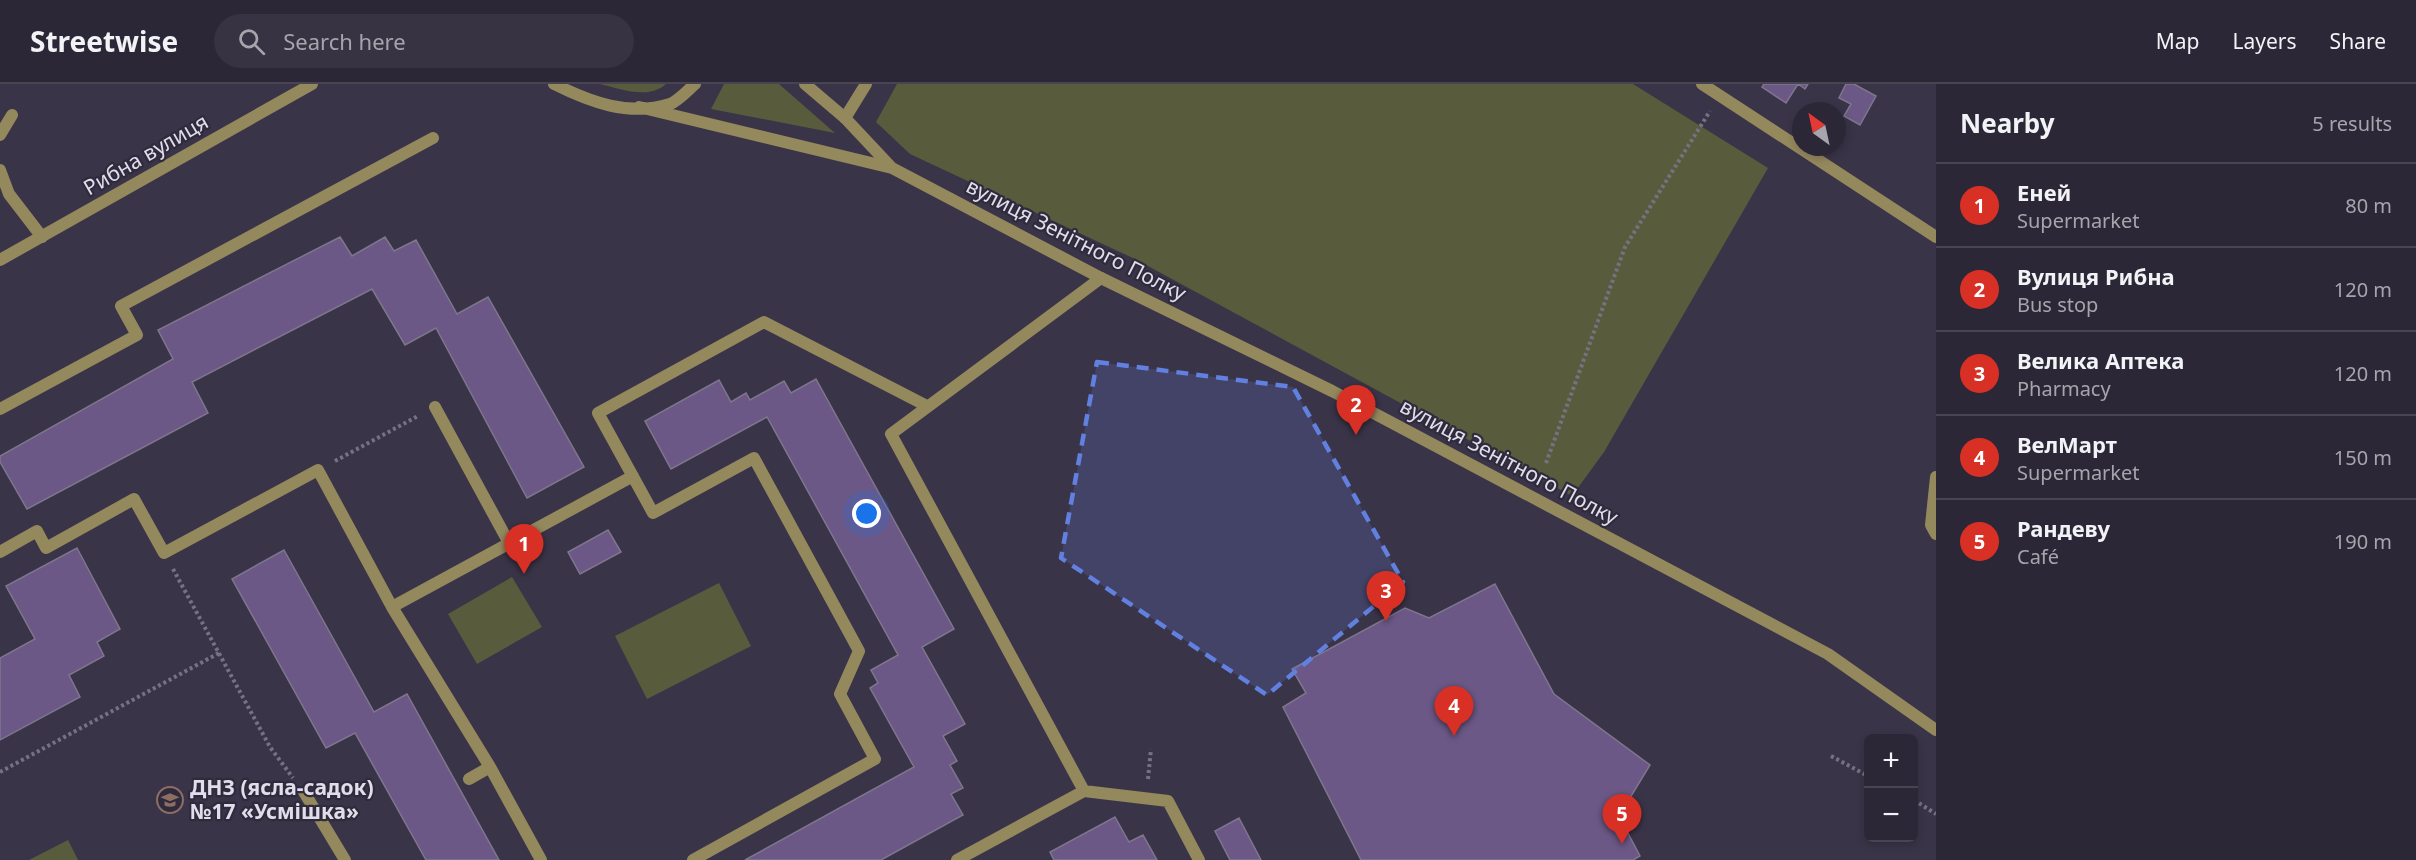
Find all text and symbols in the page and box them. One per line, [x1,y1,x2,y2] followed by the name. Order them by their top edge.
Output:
[214,14,634,68] search box
[30,22,178,60] text: Streetwise
[235,25,268,58] icon: search
[283,26,406,56] text: Search here
[2156,27,2200,55] text: Map
[2233,27,2297,55] text: Layers
[2330,27,2386,55] text: Share
[1792,102,1846,156] north arrow
[1960,105,2055,141] text: Nearby
[78,107,213,201] street label: Рибна вулиця
[2312,110,2392,137] text: 5 results
[962,171,1191,307] street label: вулиця Зенітного Полку
[2017,177,2071,207] text: Еней
[1974,192,1985,219] text: 1
[2345,192,2392,219] text: 80 m
[2017,207,2140,234] text: Supermarket
[2017,261,2175,291] text: Вулиця Рибна
[1974,276,1985,303] text: 2
[2334,276,2392,303] text: 120 m
[2017,291,2098,318] text: Bus stop
[2017,345,2184,375] text: Велика Аптека
[1974,360,1985,387] text: 3
[2334,360,2392,387] text: 120 m
[2017,375,2111,402] text: Pharmacy
[1336,386,1376,435] pin: 2
[1396,392,1624,531] street label: вулиця Зенітного Полку
[2017,429,2117,459] text: ВелМарт
[1974,444,1985,471] text: 4
[2334,444,2392,471] text: 150 m
[2017,459,2140,486] text: Supermarket
[852,499,881,528] your location
[2017,513,2110,543] text: Рандеву
[504,524,544,574] pin: 1
[1974,528,1985,555] text: 5
[2334,528,2392,555] text: 190 m
[2017,543,2059,570] text: Café
[1366,572,1406,621] pin: 3
[1434,686,1474,736] pin: 4
[1864,734,1918,842] map controls
[1864,734,1918,788] button: +
[190,773,374,825] place label: ДНЗ (ясла-садок) №17 «Усмішка»
[155,785,185,815] school or university icon: ДНЗ (ясла-садок) №17 «Усмішка»
[1864,788,1918,842] button: −
[1602,794,1642,844] pin: 5

